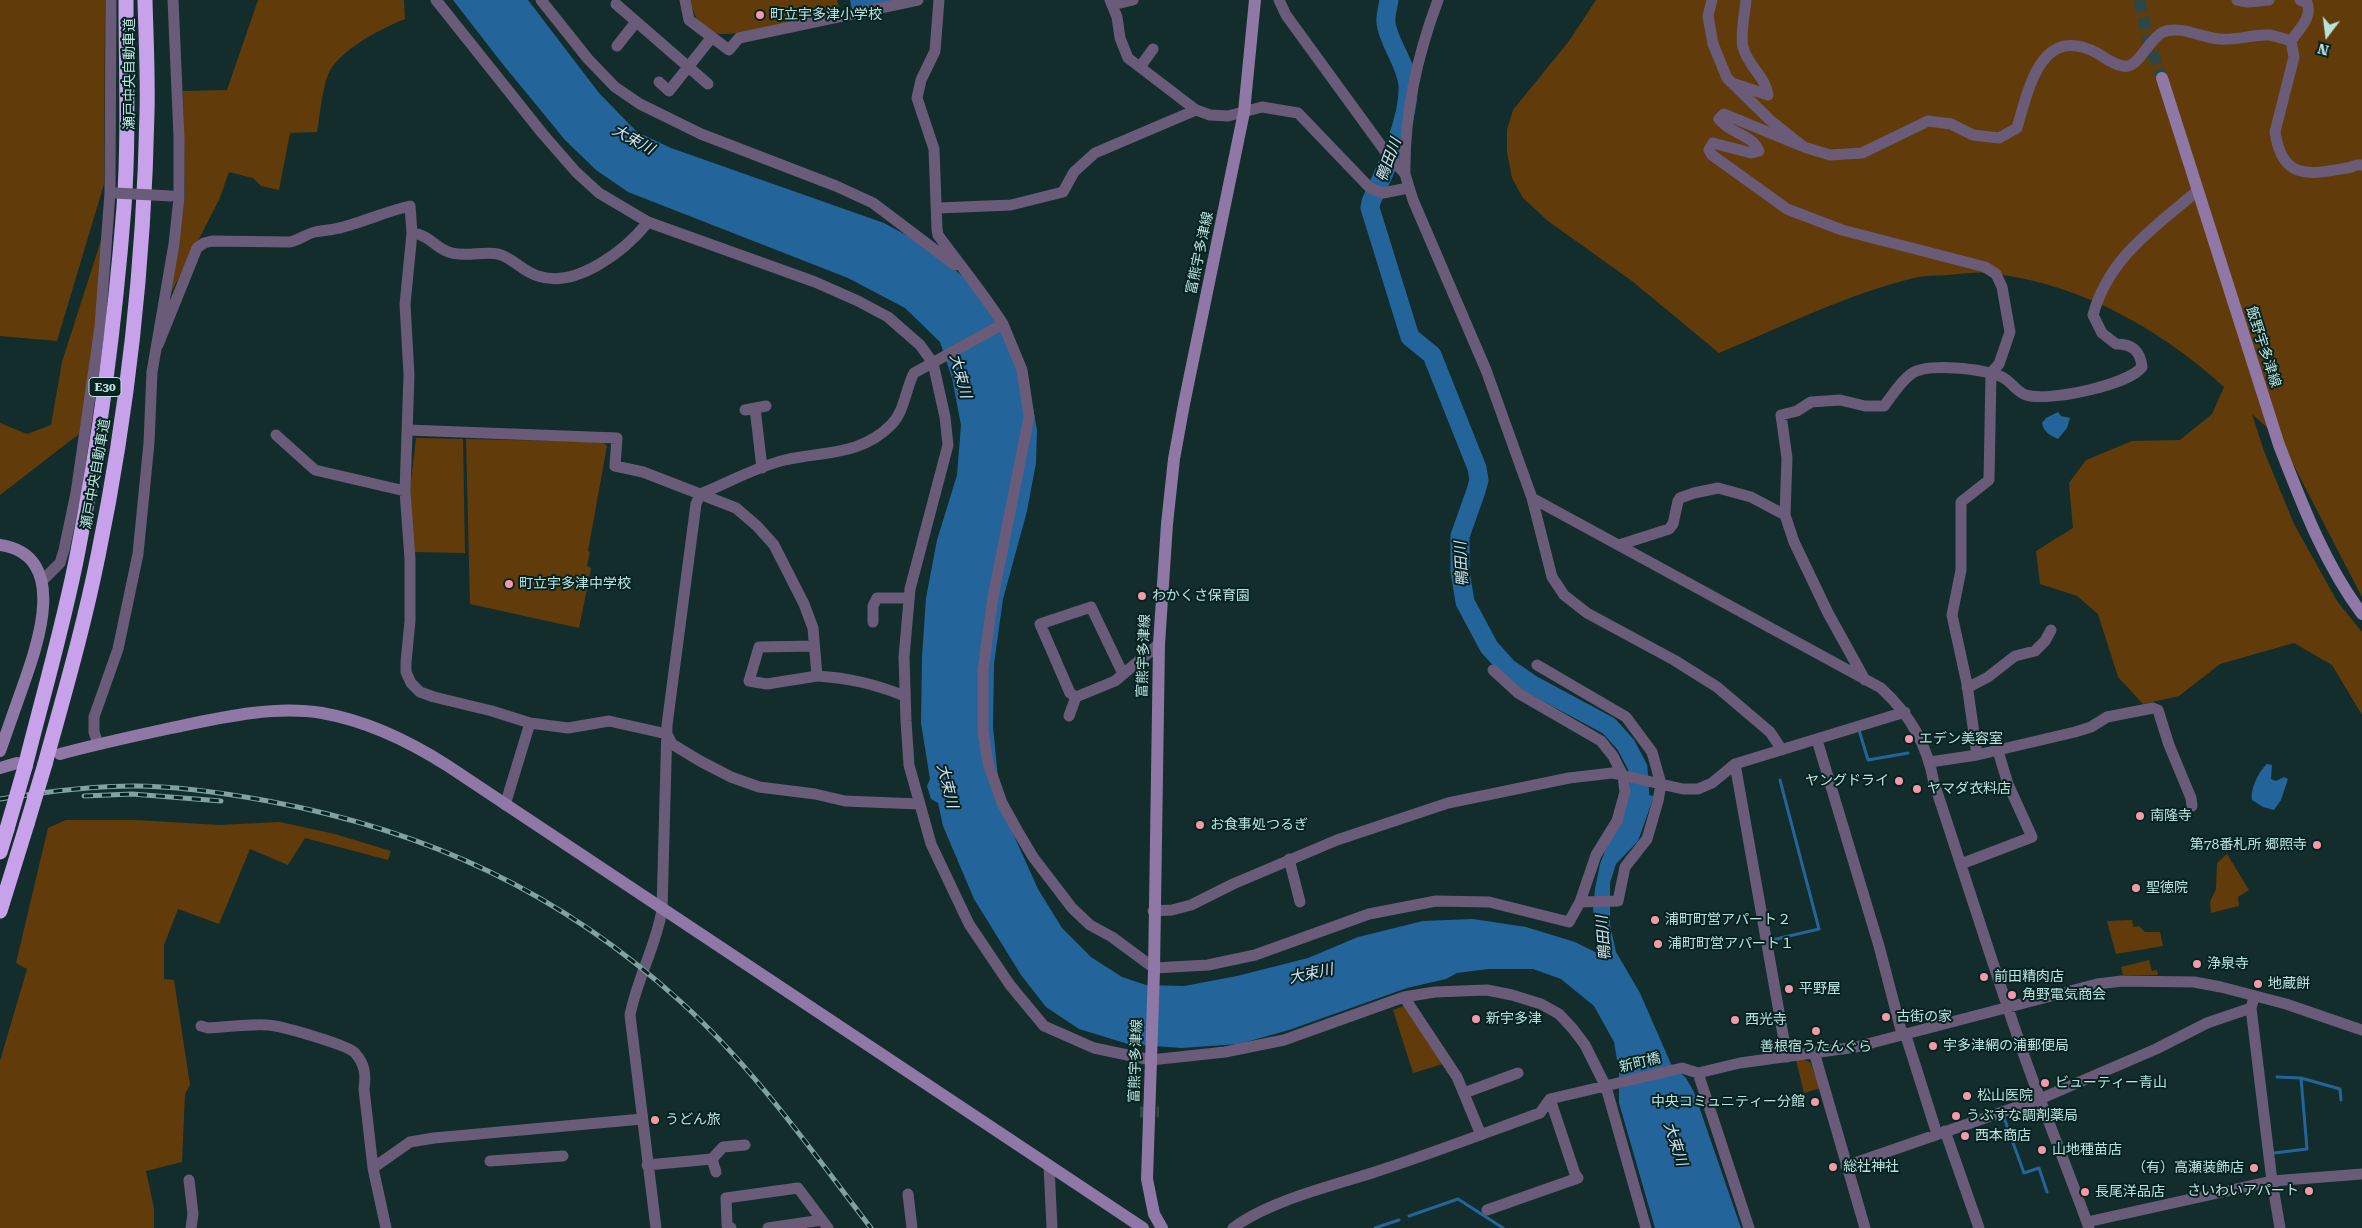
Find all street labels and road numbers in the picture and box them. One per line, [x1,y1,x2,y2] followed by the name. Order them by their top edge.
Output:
[122,18,138,130] street label: 瀬戸中央自動車道
[1183,210,1217,296] street label: 富熊宇多津線
[2242,304,2284,390] street label: 飯野宇多津線
[89,378,121,397] road number: E30
[78,417,114,531] street label: 瀬戸中央自動車道
[1134,614,1154,698] street label: 富熊宇多津線
[1126,1019,1146,1103] street label: 富熊宇多津線
[1618,1050,1662,1076] street label: 新町橋

